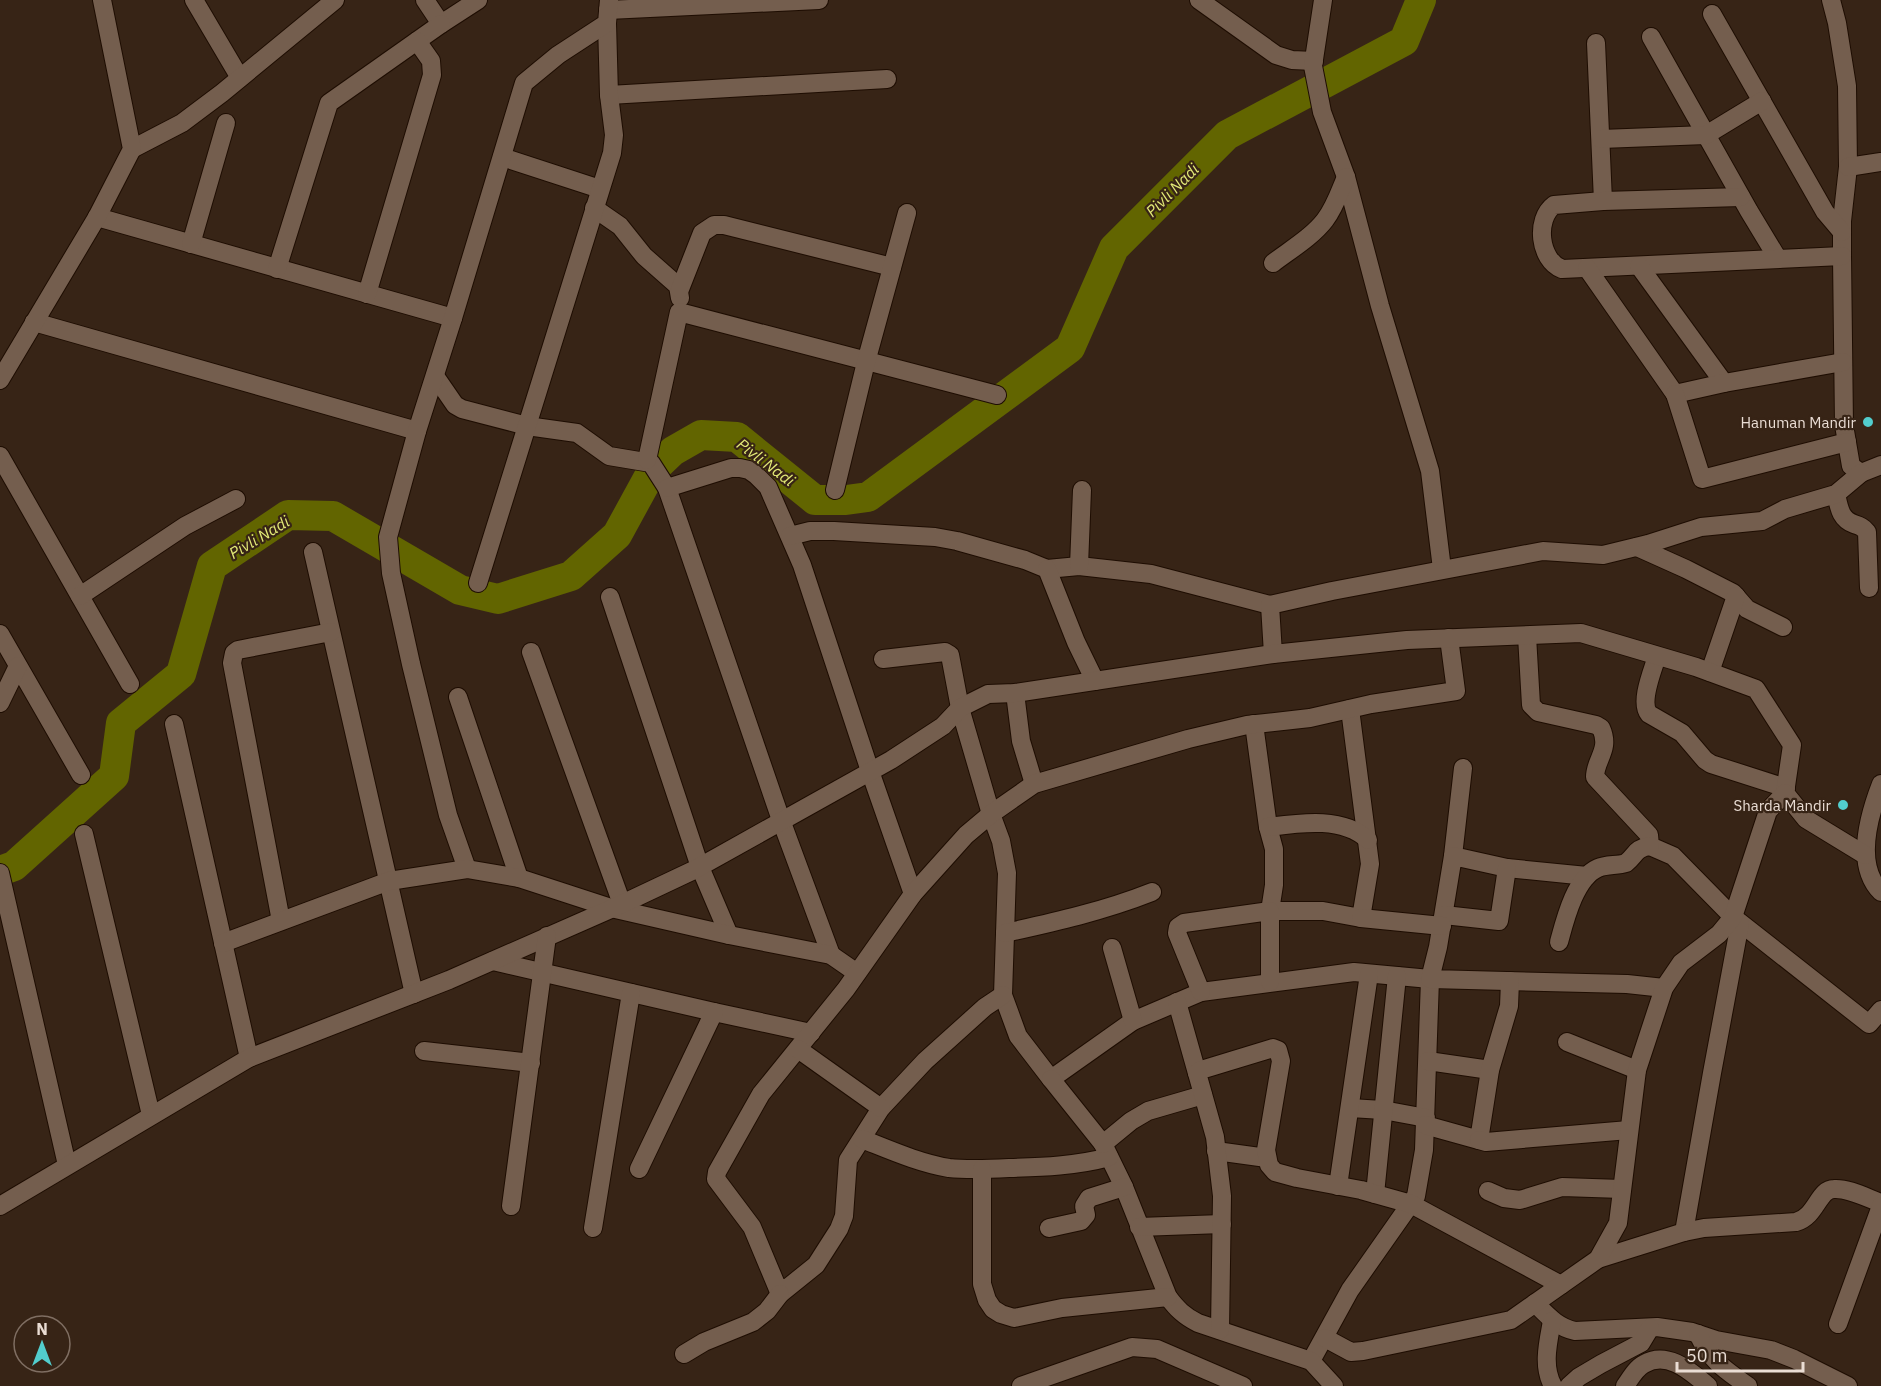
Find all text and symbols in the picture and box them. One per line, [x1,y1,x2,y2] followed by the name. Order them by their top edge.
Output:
[1141,159,1203,221] water label: Pivli Nadi
[1741,413,1856,432] place label: Hanuman Mandir
[1861,415,1875,429] marker: Hanuman Mandir
[733,434,800,491] water label: Pivli Nadi
[225,511,294,563] water label: Pivli Nadi
[1733,796,1831,815] place label: Sharda Mandir
[1836,798,1850,812] marker: Sharda Mandir
[12,1314,72,1374] north arrow
[36,1319,48,1339] text: N
[1677,1335,1803,1373] scale bar
[1686,1344,1728,1367] text: 50 m

